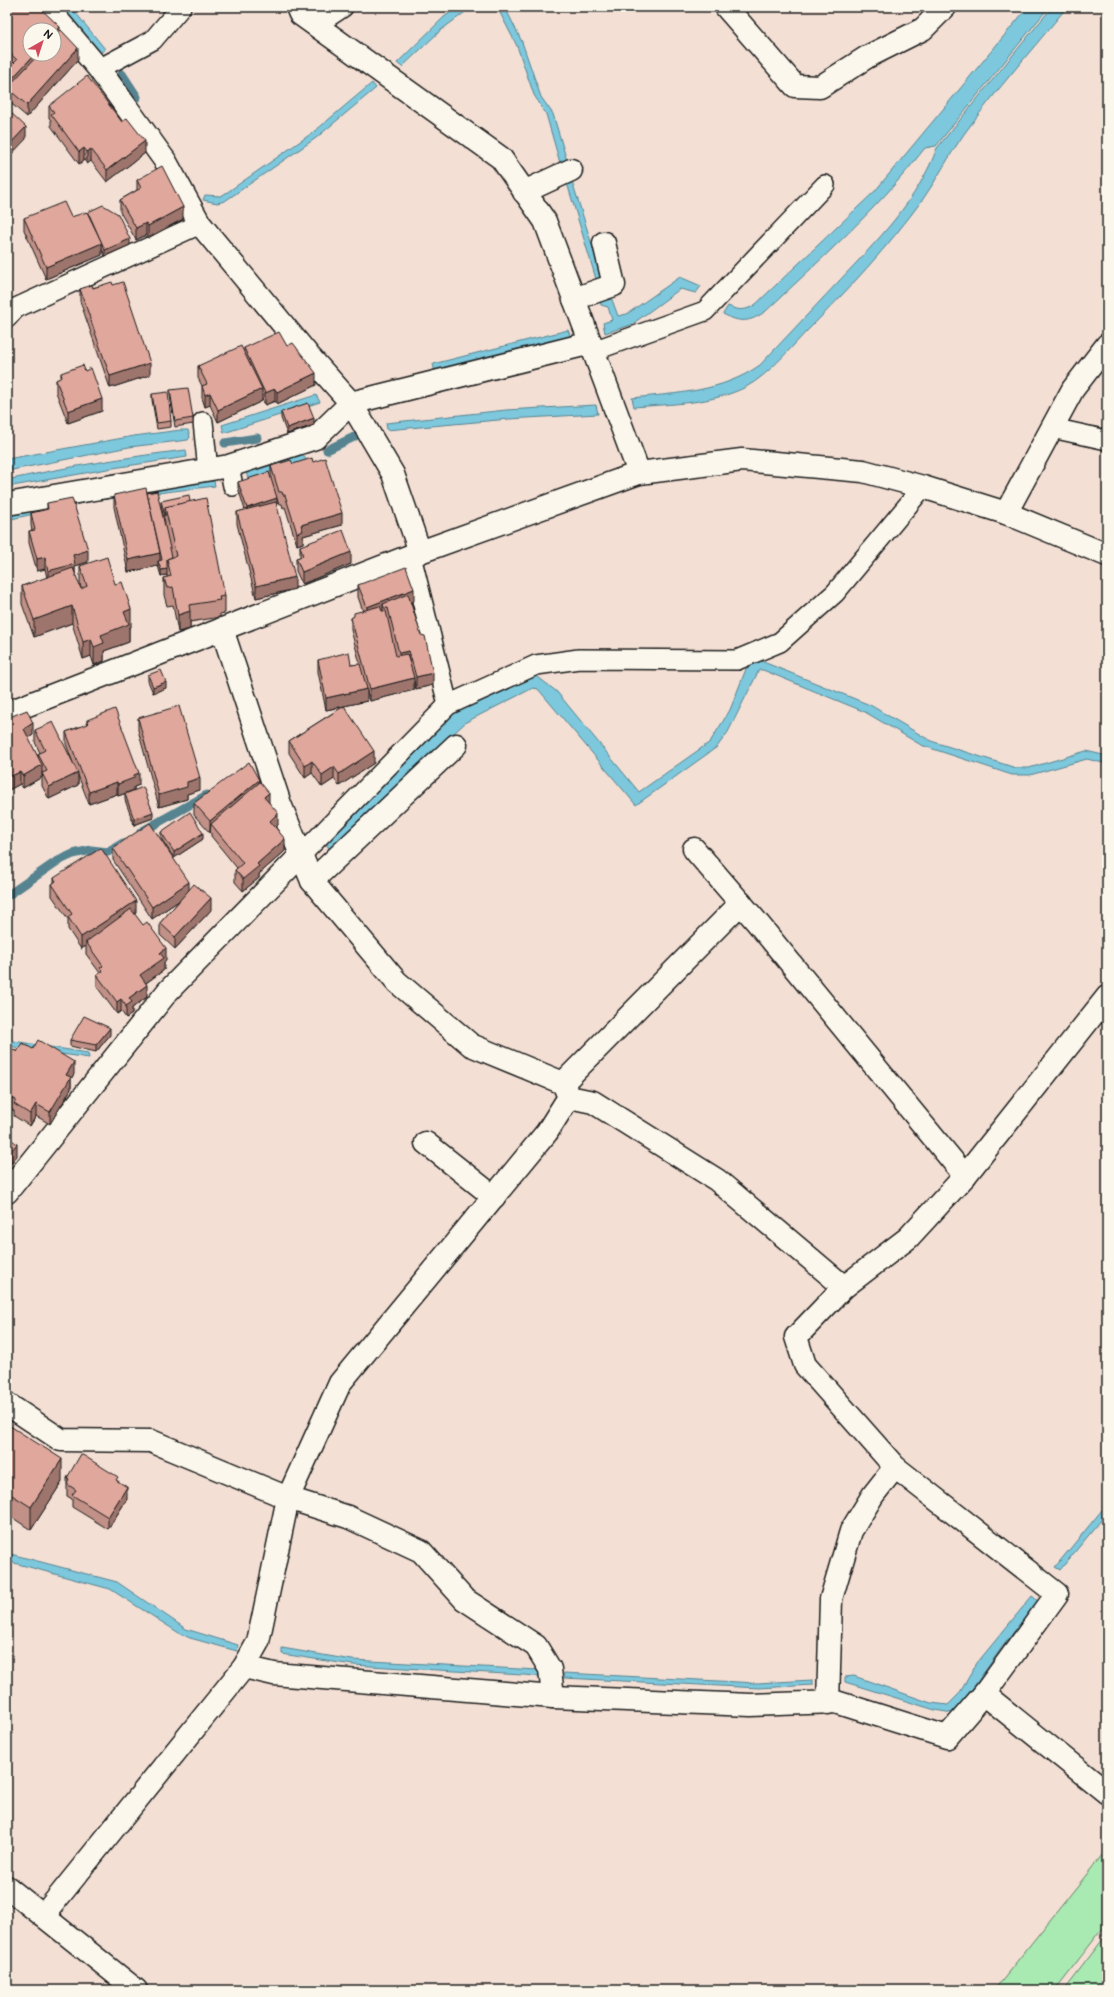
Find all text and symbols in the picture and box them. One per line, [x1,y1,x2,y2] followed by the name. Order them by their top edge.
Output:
[22,22,62,62] north arrow
[41,27,55,42] text: N

